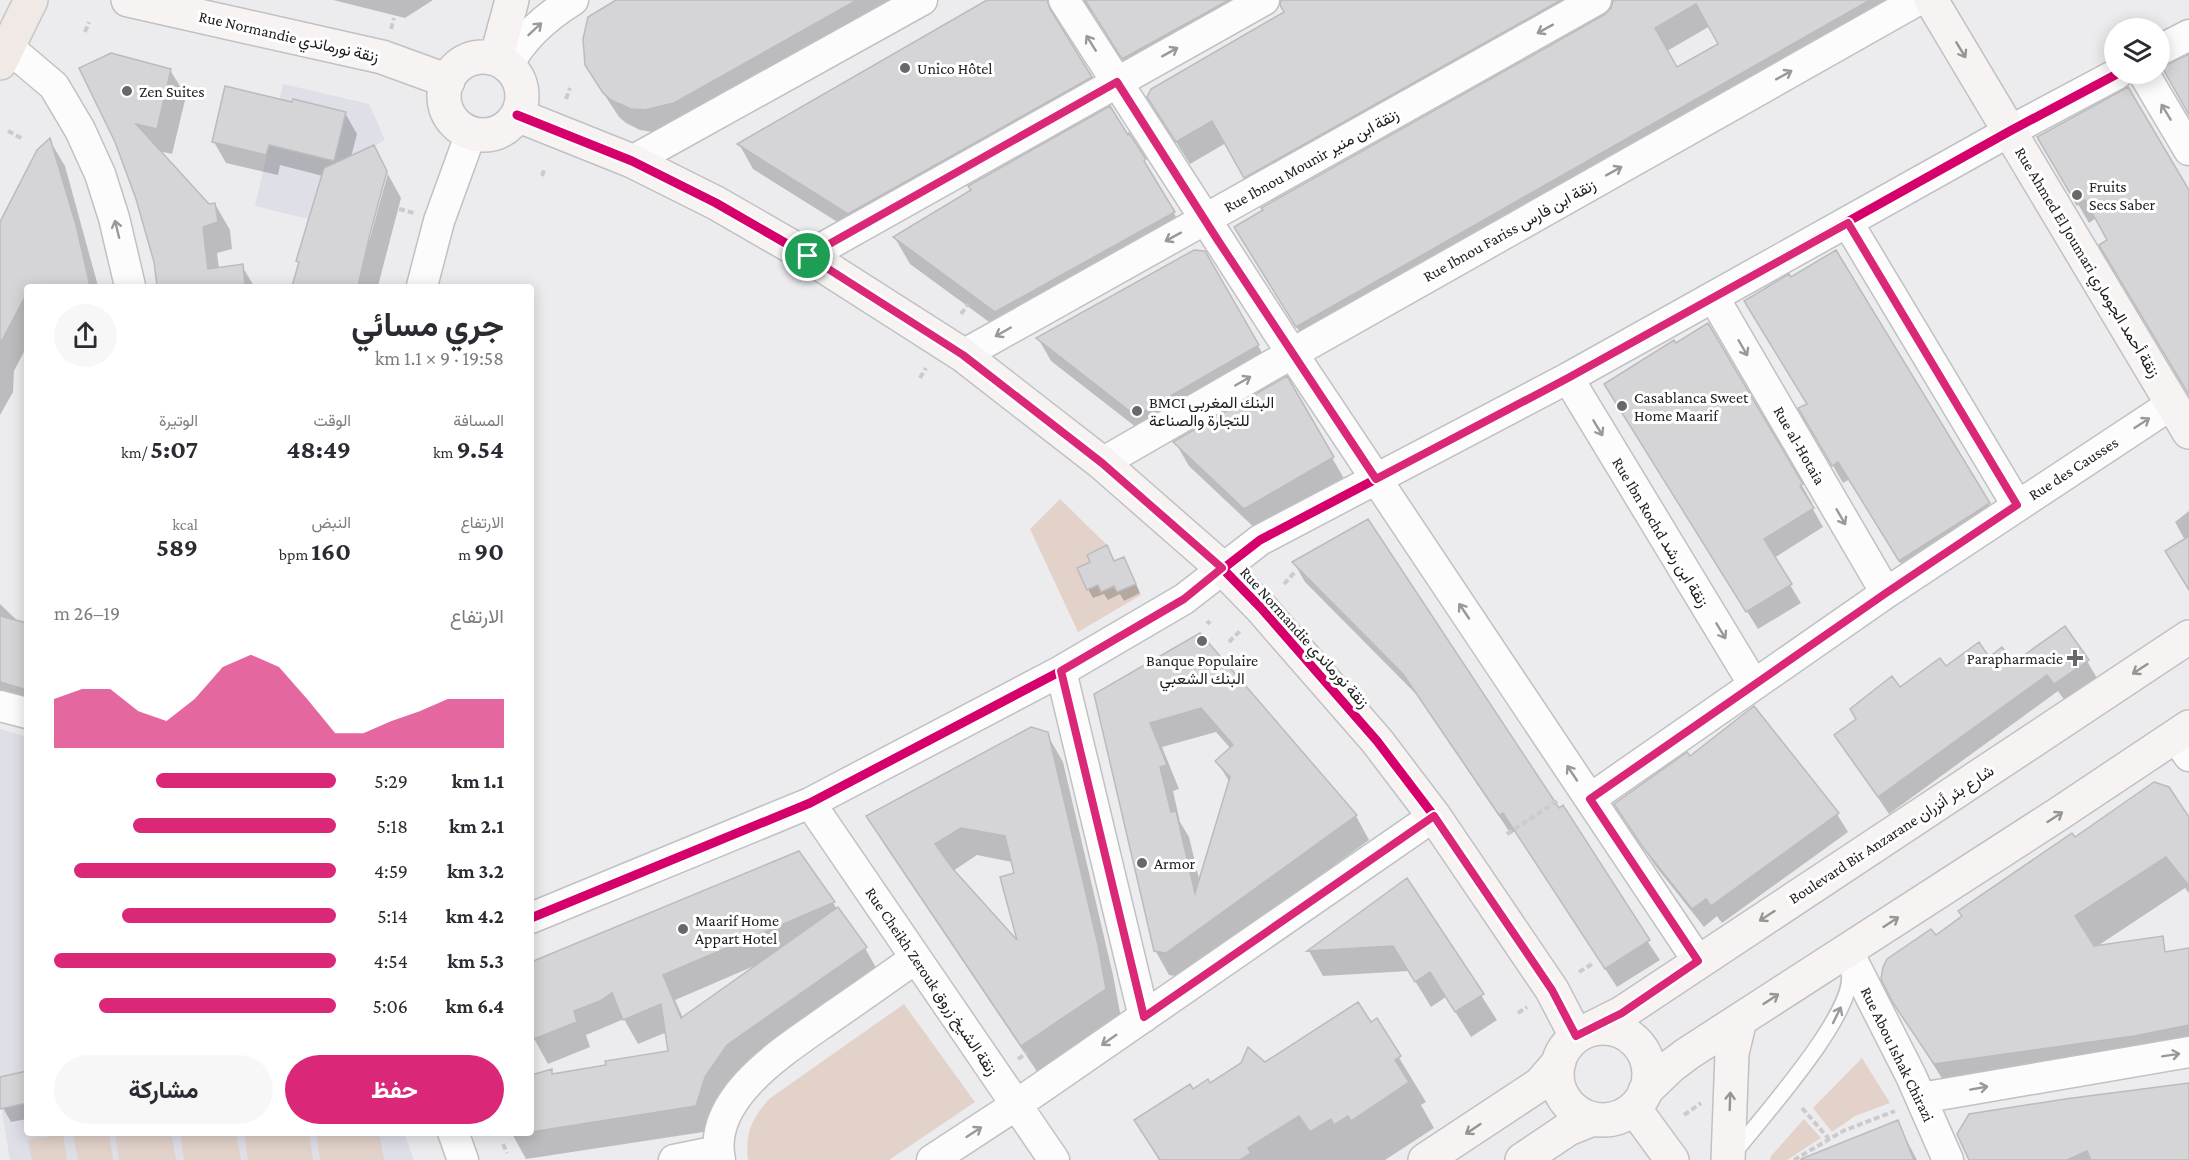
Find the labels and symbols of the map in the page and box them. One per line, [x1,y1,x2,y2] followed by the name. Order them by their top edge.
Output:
[196,8,380,70] street label: Rue Normandie زنقة نورماندي
[528,22,543,36] one-way arrow
[1537,23,1554,35] one-way arrow
[1085,35,1097,52] one-way arrow
[1956,41,1968,58] one-way arrow
[1161,46,1178,58] one-way arrow
[917,60,993,77] place label: Unico Hôtel
[898,61,912,75] marker: Unico Hôtel
[1775,69,1792,81] one-way arrow
[139,83,205,100] place label: Zen Suites
[120,84,134,98] marker: Zen Suites
[2160,104,2172,121] one-way arrow
[1221,105,1403,217] street label: Rue Ibnou Mounir زنقة ابن منير
[2008,144,2163,383] street label: Rue Ahmed El Joumari زنقة أحمد الجوماري
[1605,165,1622,177] one-way arrow
[1420,176,1599,287] street label: Rue Ibnou Fariss زنقة ابن فارس
[2089,178,2156,213] place label: Fruits Secs Saber
[2070,188,2084,202] marker: Fruits Secs Saber
[110,220,122,239] one-way arrow
[782,230,833,281] pin
[1165,231,1182,243] one-way arrow
[995,327,1012,339] one-way arrow
[1737,339,1749,356] one-way arrow
[1234,375,1251,387] one-way arrow
[1634,389,1749,424] place label: Casablanca Sweet Home Maarif
[1149,394,1274,431] place label: BMCI البنك المغربي للتجارة والصناعة
[1615,399,1629,413] marker: Casablanca Sweet Home Maarif
[1770,403,1829,488] street label: Rue al-Hotaia
[1130,404,1144,418] marker: BMCI البنك المغربي للتجارة والصناعة
[2133,417,2150,429] one-way arrow
[1592,419,1604,436] one-way arrow
[2025,433,2121,504] street label: Rue des Causses
[1607,454,1712,611] street label: Rue Ibn Rochd زنقة ابن رشد
[1836,508,1848,525] one-way arrow
[1233,563,1372,715] street label: Rue Normandie زنقة نورماندي
[1458,603,1470,619] one-way arrow
[1716,622,1728,639] one-way arrow
[1195,634,1209,648] marker: Banque Populaire البنك الشعبي
[1967,650,2063,668] place label: Parapharmacie
[2068,651,2082,665] marker: Parapharmacie
[1146,652,1258,692] place label: Banque Populaire البنك الشعبي
[2132,663,2149,675] one-way arrow
[1786,762,1998,910] street label: Boulevard Bir Anzarane شارع بئر أنزران
[1566,764,1579,781] one-way arrow
[2046,810,2063,822] one-way arrow
[1154,855,1196,872] place label: Armor
[1135,856,1149,870] marker: Armor
[860,884,1001,1080] street label: Rue Cheikh Zerouk زنقة الشيخ زروق
[1759,910,1776,922] one-way arrow
[695,912,779,948] place label: Maarif Home Appart Hotel
[1882,915,1899,927] one-way arrow
[676,922,690,936] marker: Maarif Home Appart Hotel
[1858,984,1938,1124] street label: Rue Abou Ishak Chirazi
[1762,993,1779,1005] one-way arrow
[1832,1006,1844,1024] one-way arrow
[1102,1034,1118,1046] one-way arrow
[2160,1049,2180,1060] one-way arrow
[1968,1082,1988,1093] one-way arrow
[1725,1091,1736,1111] one-way arrow
[1465,1123,1482,1135] one-way arrow
[966,1126,983,1139] one-way arrow

